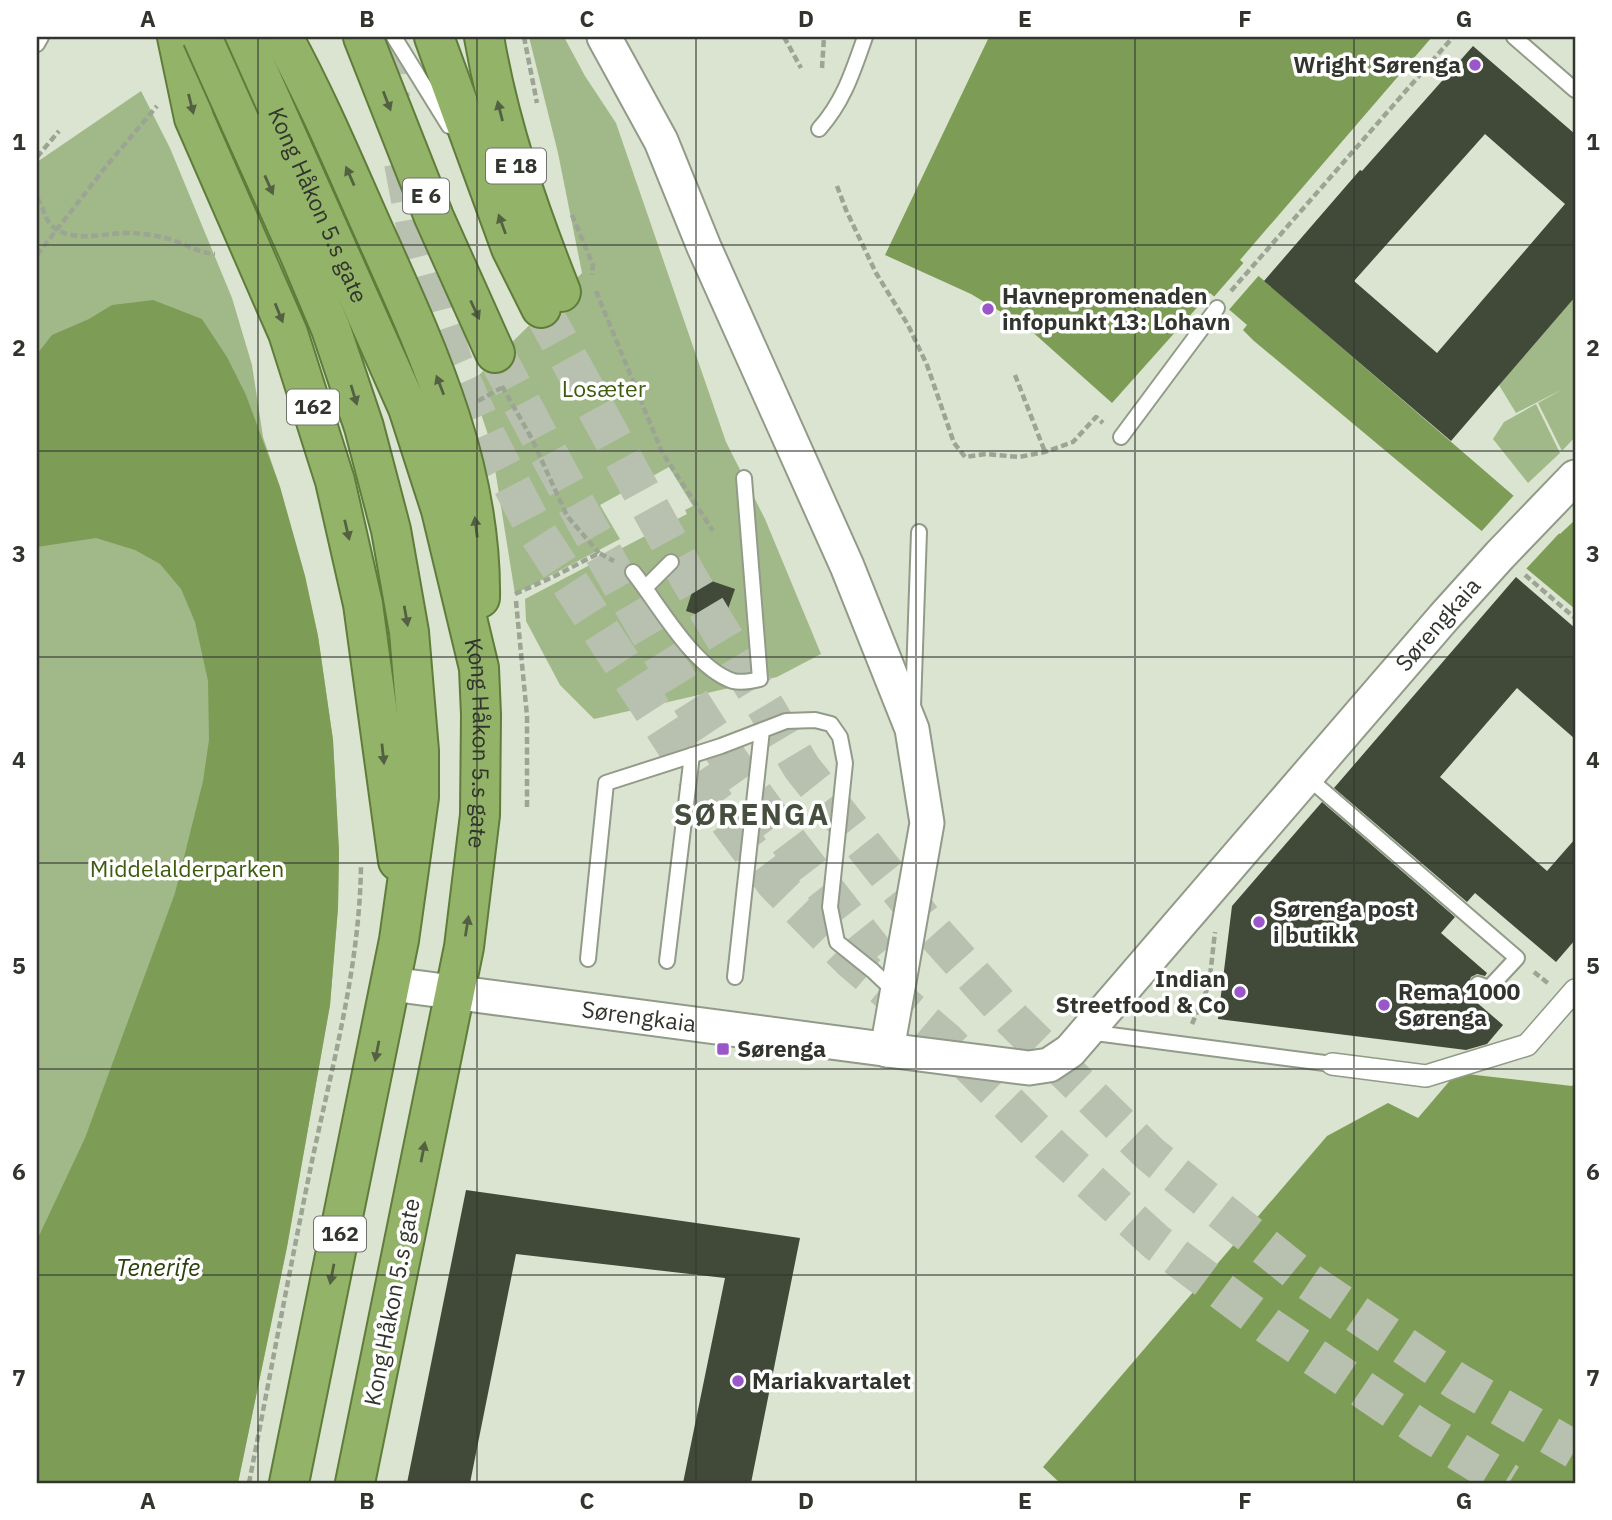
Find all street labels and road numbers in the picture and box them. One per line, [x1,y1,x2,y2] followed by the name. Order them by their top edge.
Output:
[262,102,375,307] street label: Kong Håkon 5.s gate
[486,148,546,184] road number: E 18
[403,178,449,214] road number: E 6
[287,390,339,424] road number: 162
[1388,571,1487,677] street label: Sørengkaia
[458,635,497,850] street label: Kong Håkon 5.s gate
[580,993,698,1038] street label: Sørengkaia
[356,1195,426,1408] street label: Kong Håkon 5.s gate
[314,1216,366,1252] road number: 162

